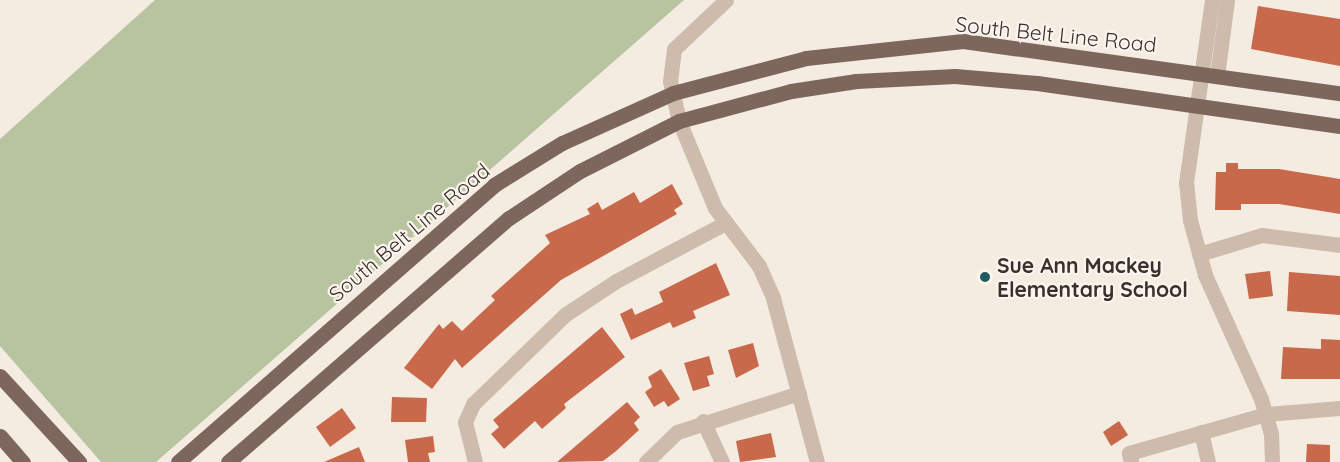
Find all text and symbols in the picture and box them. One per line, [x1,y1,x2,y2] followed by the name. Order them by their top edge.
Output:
[954,11,1158,57] street label: South Belt Line Road
[324,157,494,307] street label: South Belt Line Road
[997,252,1188,302] place label: Sue Ann Mackey Elementary School
[978,270,992,284] marker: Sue Ann Mackey Elementary School

